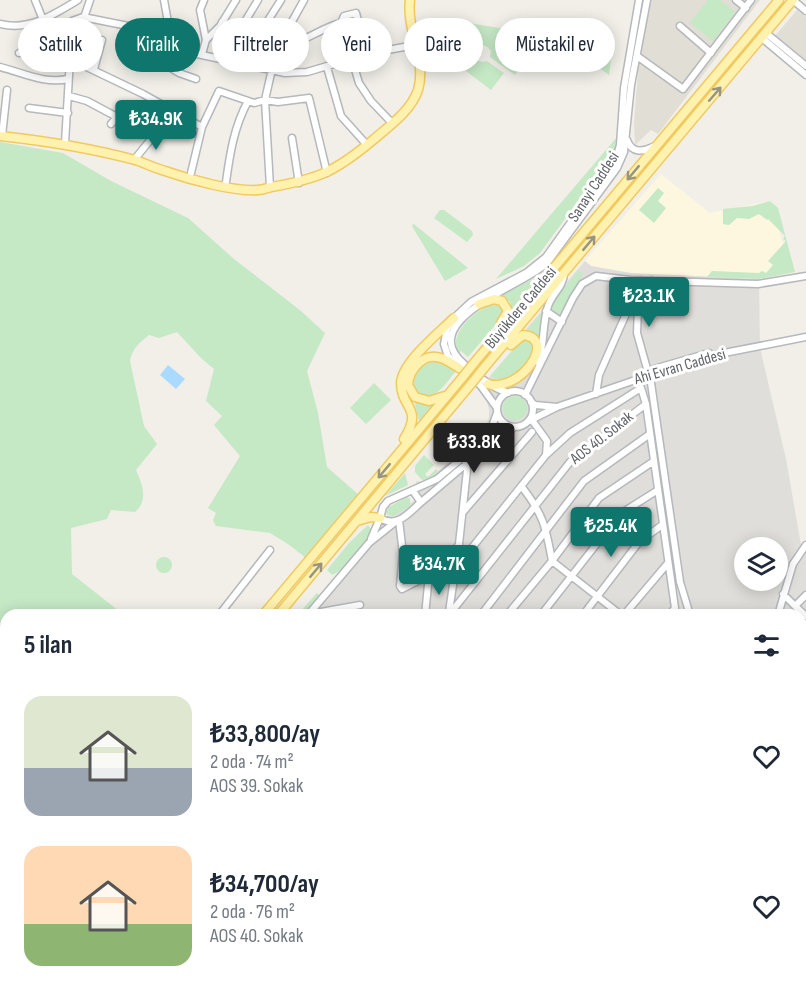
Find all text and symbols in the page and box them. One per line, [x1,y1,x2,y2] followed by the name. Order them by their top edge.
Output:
[18,18,103,72] chip: Satılık
[115,18,200,72] chip: Kiralık
[212,18,309,72] chip: Filtreler
[321,18,392,72] chip: Yeni
[404,18,483,72] chip: Daire
[495,18,615,72] chip: Müstakil ev
[708,86,721,102] one-way arrow
[107,100,205,151] pin: ₺34.9K
[129,107,183,131] text: ₺34.9K
[564,148,624,226] street label: Sanayi Caddesi
[627,165,640,181] one-way arrow
[582,236,596,251] one-way arrow
[481,263,561,353] street label: Büyükdere Caddesi
[600,277,698,328] pin: ₺23.1K
[623,284,675,308] text: ₺23.1K
[631,345,728,389] street label: Ahi Evran Caddesi
[566,408,637,469] street label: AOS 40. Sokak
[425,423,523,474] pin: ₺33.8K
[447,430,501,454] text: ₺33.8K
[377,463,390,479] one-way arrow
[562,507,660,558] pin: ₺25.4K
[585,514,637,538] text: ₺25.4K
[734,537,788,591] map controls
[734,537,788,591] button: layers
[390,545,488,596] pin: ₺34.7K
[413,552,465,576] text: ₺34.7K
[309,562,322,578] one-way arrow
[750,629,783,662] icon: filters
[24,630,72,661] text: 5 ilan
[210,719,320,750] text: ₺33,800/ay
[72,720,144,792] icon: home
[750,740,783,773] icon: heart
[210,750,294,774] text: 2 oda · 74 m²
[210,774,303,798] text: AOS 39. Sokak
[210,869,319,900] text: ₺34,700/ay
[72,870,144,942] icon: home
[750,890,783,923] icon: heart
[210,900,295,924] text: 2 oda · 76 m²
[210,924,303,948] text: AOS 40. Sokak

